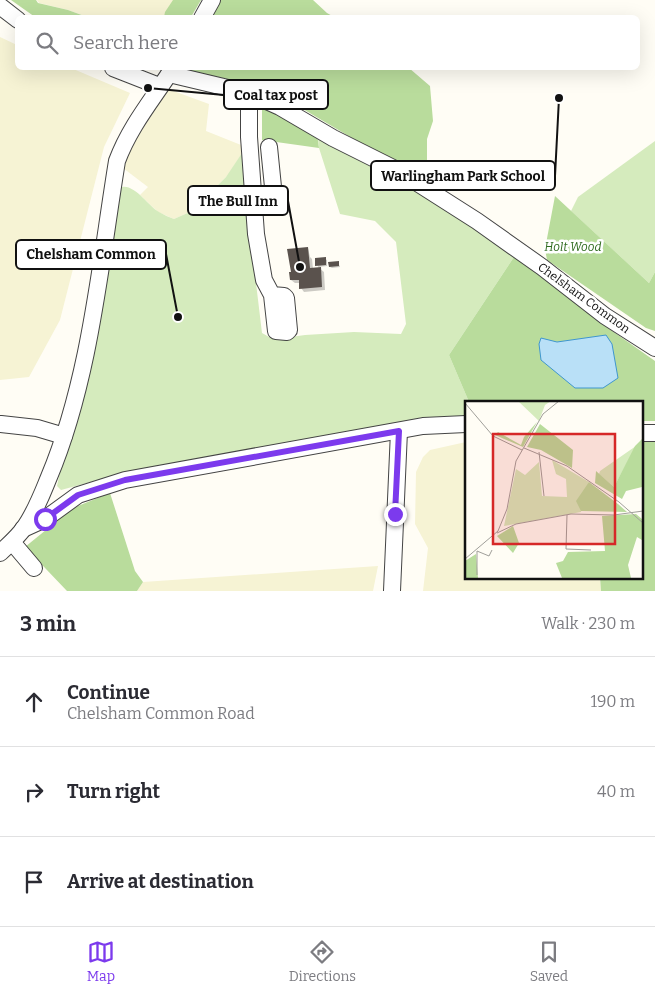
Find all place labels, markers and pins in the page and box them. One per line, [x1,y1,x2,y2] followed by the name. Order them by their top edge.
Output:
[224,80,328,109] callout: Coal tax post
[371,161,555,190] callout: Warlingham Park School
[188,186,288,215] callout: The Bull Inn
[16,240,166,269] callout: Chelsham Common

